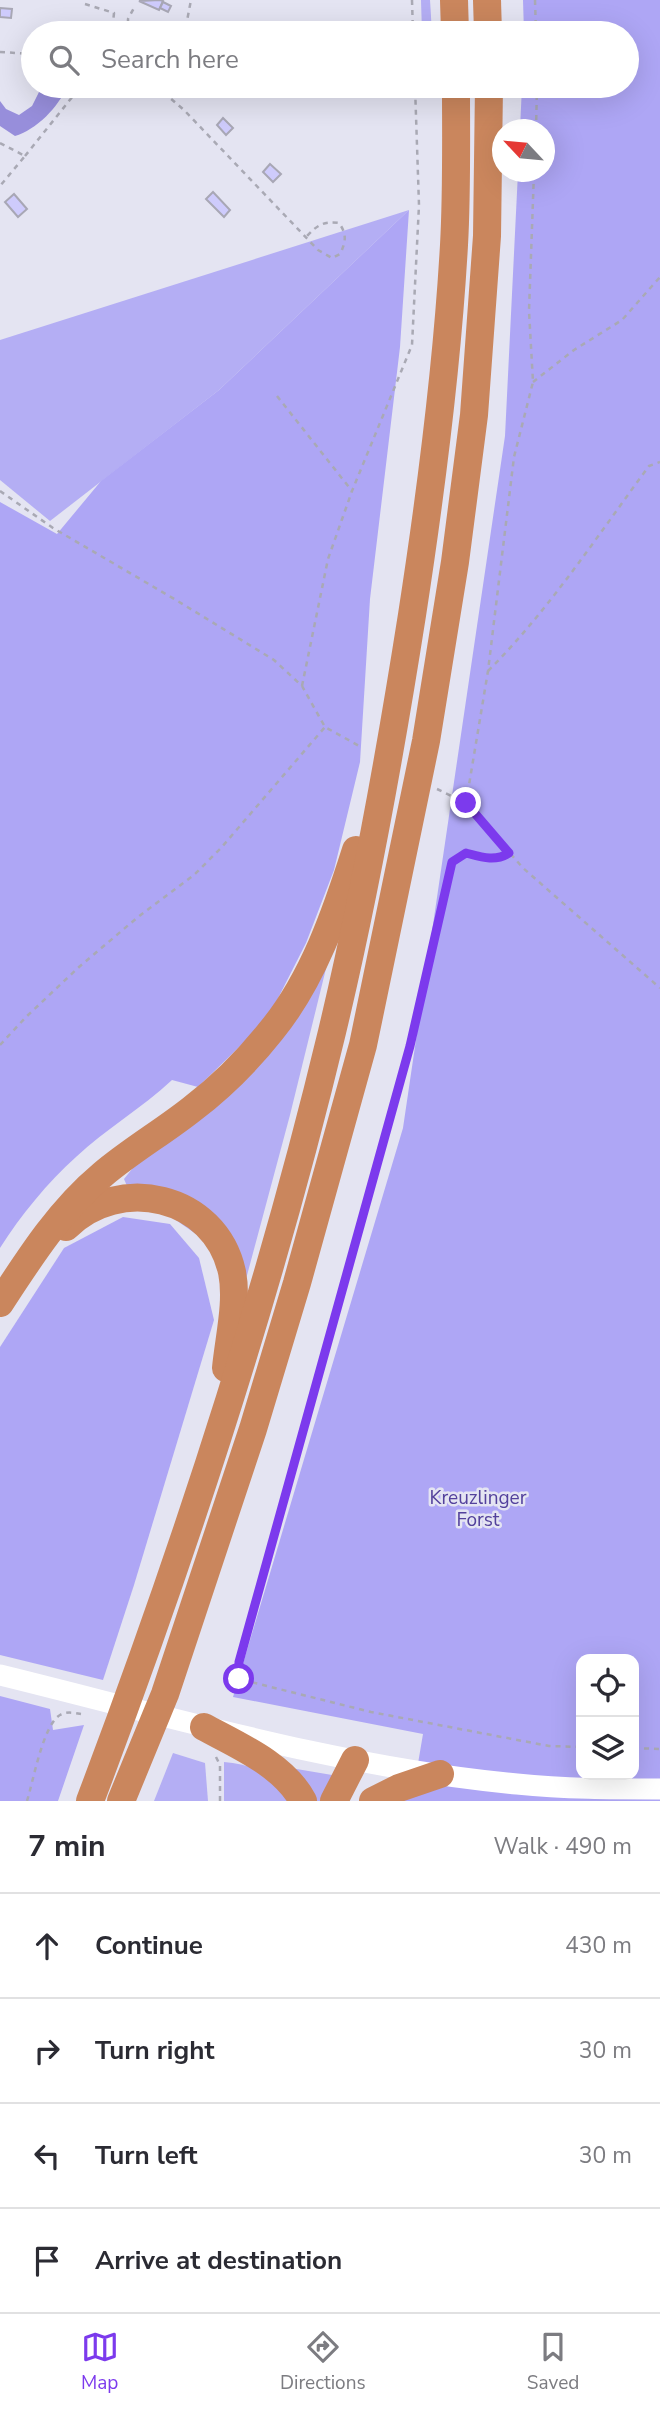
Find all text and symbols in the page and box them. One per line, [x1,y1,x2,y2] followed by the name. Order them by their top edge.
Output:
[21,21,639,98] search box
[45,41,83,79] icon: search
[101,42,239,77] text: Search here
[492,119,555,182] north arrow
[450,787,481,818] route end
[430,1485,527,1533] park label: Kreuzlinger Forst
[576,1654,639,1780] map controls
[576,1654,639,1717] button: locate
[223,1663,254,1694] route start
[576,1717,639,1780] button: layers
[28,1826,106,1867] text: 7 min
[493,1831,632,1862] text: Walk · 490 m
[28,1927,66,1965] icon: ahead
[95,1928,203,1963] text: Continue
[565,1930,632,1961] text: 430 m
[28,2032,66,2070] icon: right
[95,2033,214,2068] text: Turn right
[579,2035,632,2066] text: 30 m
[28,2137,66,2175] icon: left
[95,2138,198,2173] text: Turn left
[579,2140,632,2171] text: 30 m
[28,2242,66,2280] icon: arrive
[95,2243,342,2278] text: Arrive at destination
[81,2328,119,2396] tab: Map
[280,2328,366,2396] tab: Directions
[527,2328,579,2396] tab: Saved

